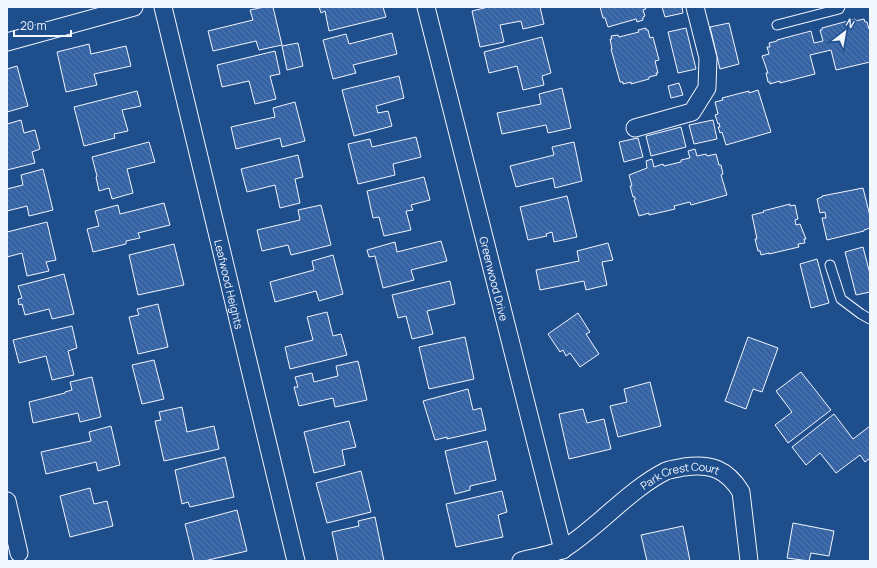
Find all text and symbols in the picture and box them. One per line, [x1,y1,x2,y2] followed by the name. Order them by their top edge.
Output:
[14,12,71,38] scale bar
[825,12,865,52] north arrow
[843,15,858,32] text: N
[20,17,47,34] text: 20 m
[477,235,513,323] street label: Greenwood Drive
[212,238,248,331] street label: Leafwood Heights
[637,458,723,493] street label: Park Crest Court

